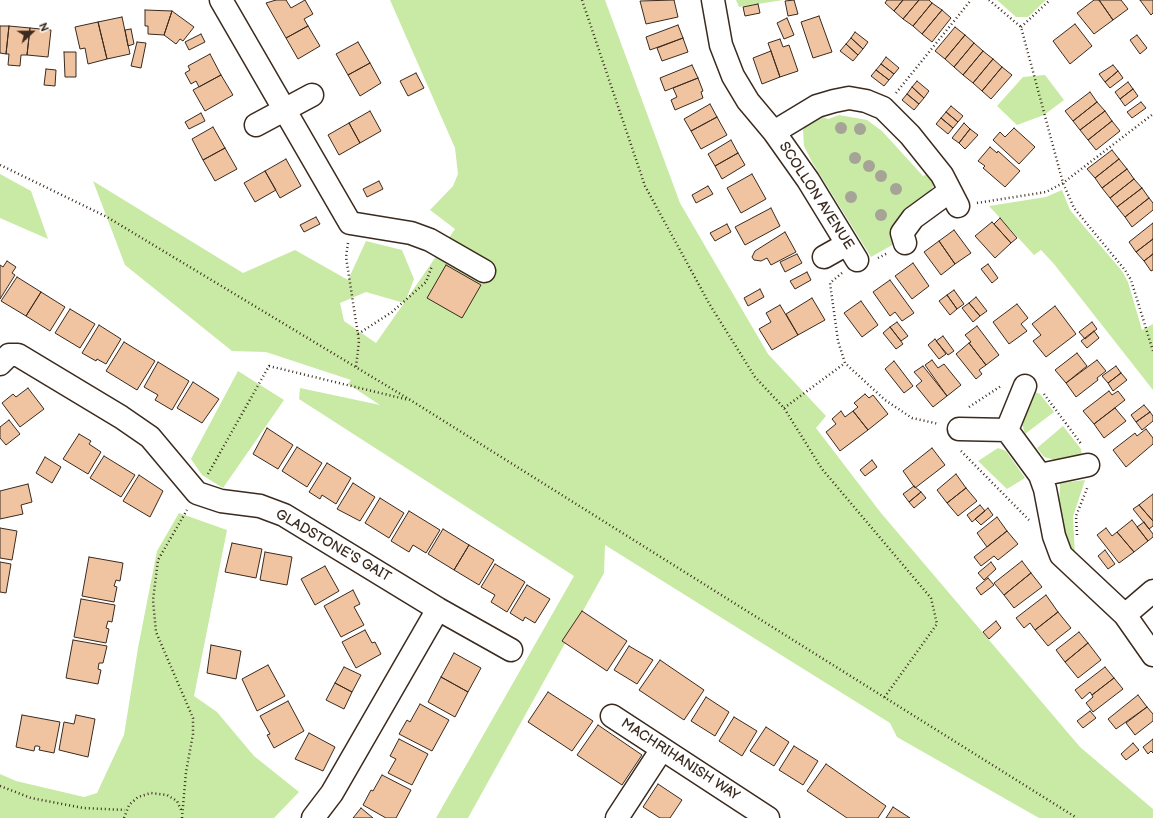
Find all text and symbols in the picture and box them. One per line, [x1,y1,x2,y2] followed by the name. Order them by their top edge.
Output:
[12,12,52,52] north arrow
[36,21,51,34] text: N
[775,139,857,253] street label: SCOLLON AVENUE
[272,506,394,586] street label: GLADSTONE'S GAIT
[618,715,742,805] street label: MACHRIHANISH WAY

